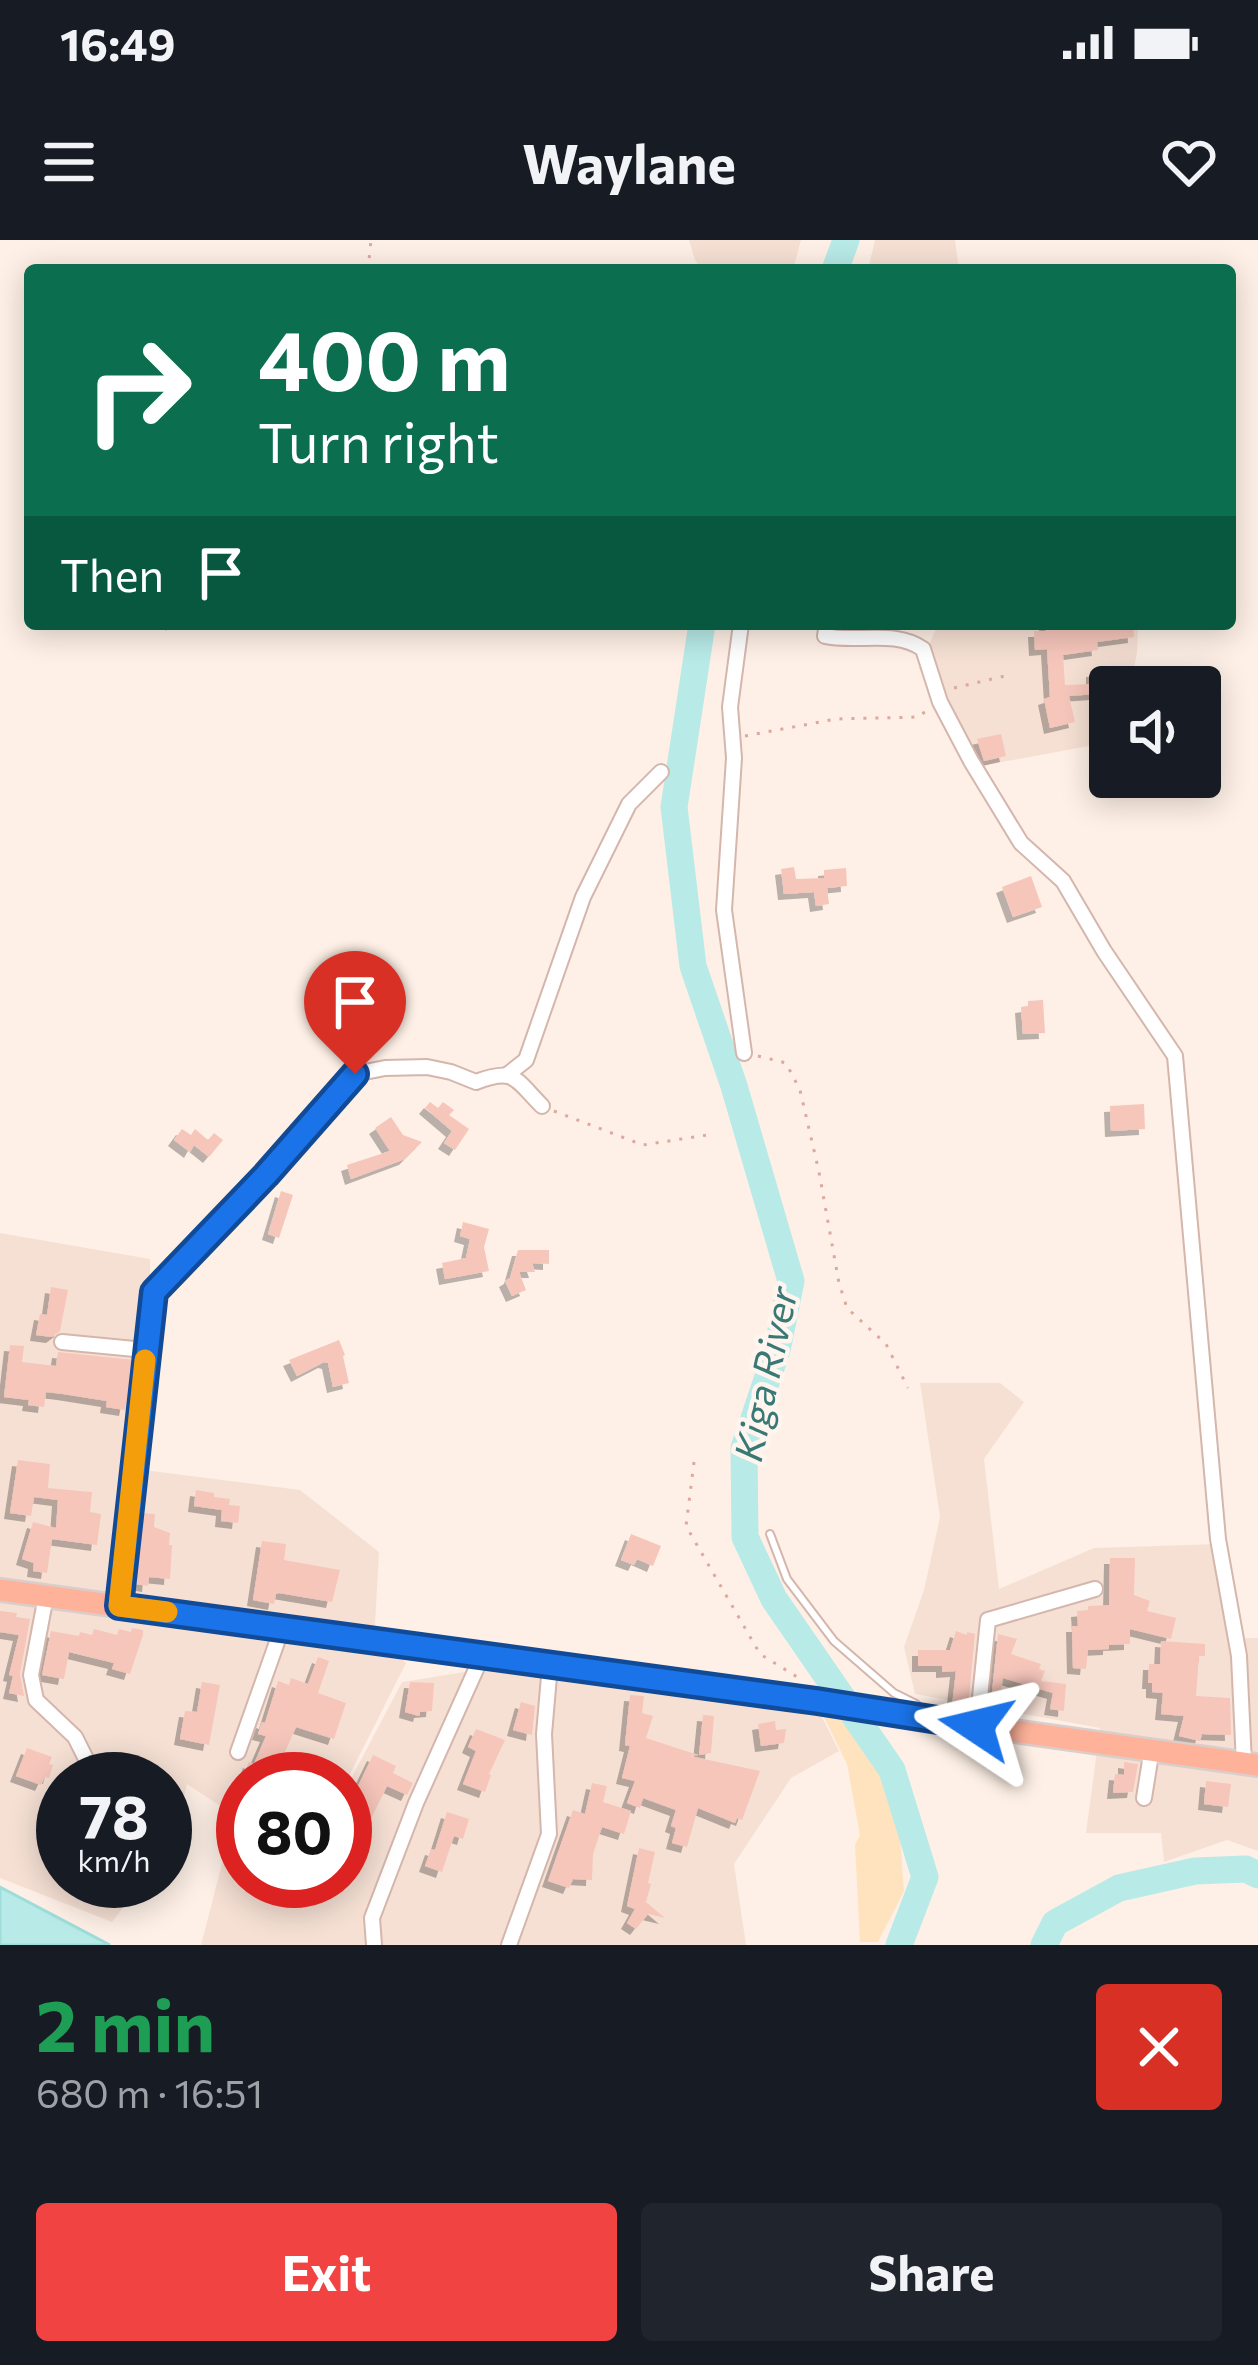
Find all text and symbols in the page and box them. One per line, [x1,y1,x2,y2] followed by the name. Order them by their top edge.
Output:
[60,15,175,70] text: 16:49
[36,129,102,195] icon: menu
[522,129,736,195] text: Waylane
[1156,129,1222,195] icon: heart
[258,306,511,408] text: 400 m
[60,312,216,468] icon: right
[258,408,499,474] text: Turn right
[188,540,254,606] icon: arrive
[60,546,164,601] text: Then
[1089,666,1221,798] map controls
[1089,666,1221,798] button: sound
[304,951,406,1074] pin
[322,969,388,1035] icon: arrive
[722,1281,806,1465] water label: Kiga River
[913,1663,1039,1789] position arrow
[216,1752,372,1908] speed limit sign: 80
[79,1778,149,1851] text: 78
[78,1841,150,1878] text: km/h
[36,1979,215,2067] text: 2 min
[1096,1984,1222,2110] button: close
[36,2068,263,2116] text: 680 m · 16:51
[36,2203,617,2341] button: Exit
[641,2203,1222,2341] button: Share

